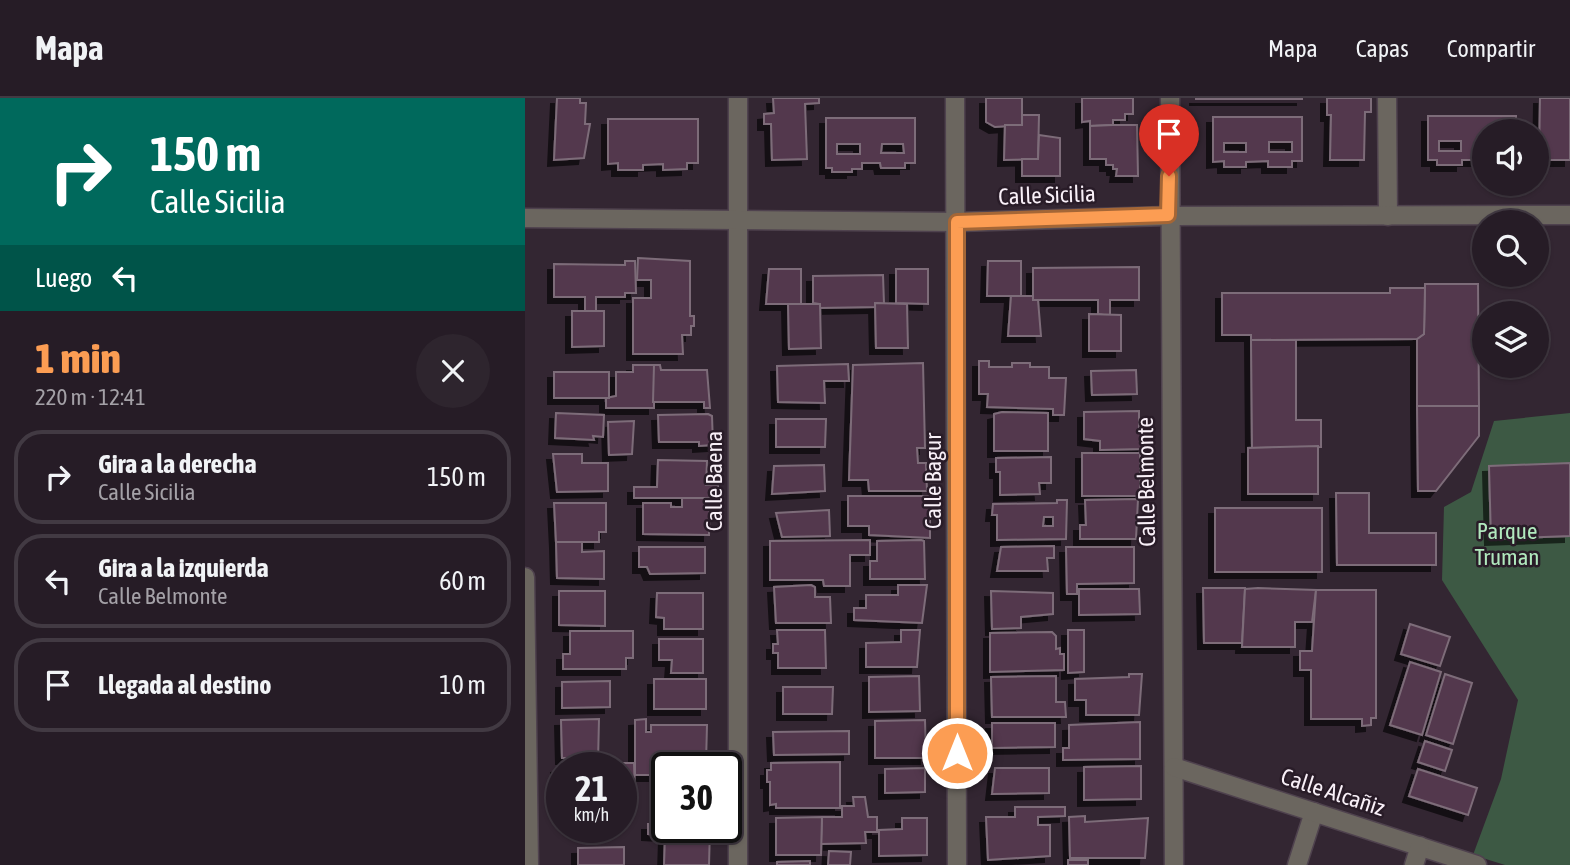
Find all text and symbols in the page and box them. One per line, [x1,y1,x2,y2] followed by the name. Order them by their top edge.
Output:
[35,29,103,67] text: Mapa
[1268,35,1318,62] text: Mapa
[1356,35,1409,62] text: Capas
[1447,35,1535,62] text: Compartir
[1139,104,1199,176] pin
[1150,115,1188,153] icon: arrive
[1472,119,1549,378] map controls
[1472,119,1549,196] button: sound
[150,125,261,181] text: 150 m
[35,126,126,217] icon: right
[998,180,1096,210] street label: Calle Sicilia
[150,183,286,220] text: Calle Sicilia
[1472,210,1549,287] button: search
[106,259,144,297] icon: left
[35,263,92,293] text: Luego
[1472,301,1549,378] button: layers
[35,334,121,382] text: 1 min
[416,334,490,408] button: close
[35,384,146,410] text: 220 m · 12:41
[1132,417,1160,547] street label: Calle Belmonte
[701,431,727,531] street label: Calle Baena
[920,432,946,529] street label: Calle Bagur
[98,449,257,479] text: Gira a la derecha
[39,458,77,496] icon: right
[427,462,486,492] text: 150 m
[98,479,195,505] text: Calle Sicilia
[1474,518,1540,570] park label: Parque Truman
[98,553,269,583] text: Gira a la izquierda
[39,562,77,600] icon: left
[439,566,486,596] text: 60 m
[98,583,227,609] text: Calle Belmonte
[39,666,77,704] icon: arrive
[98,670,271,700] text: Llegada al destino
[439,670,486,700] text: 10 m
[920,716,994,790] position arrow
[651,752,742,843] speed limit sign: 30
[1278,763,1388,821] street label: Calle Alcañiz
[575,768,608,808] text: 21
[574,804,609,825] text: km/h

